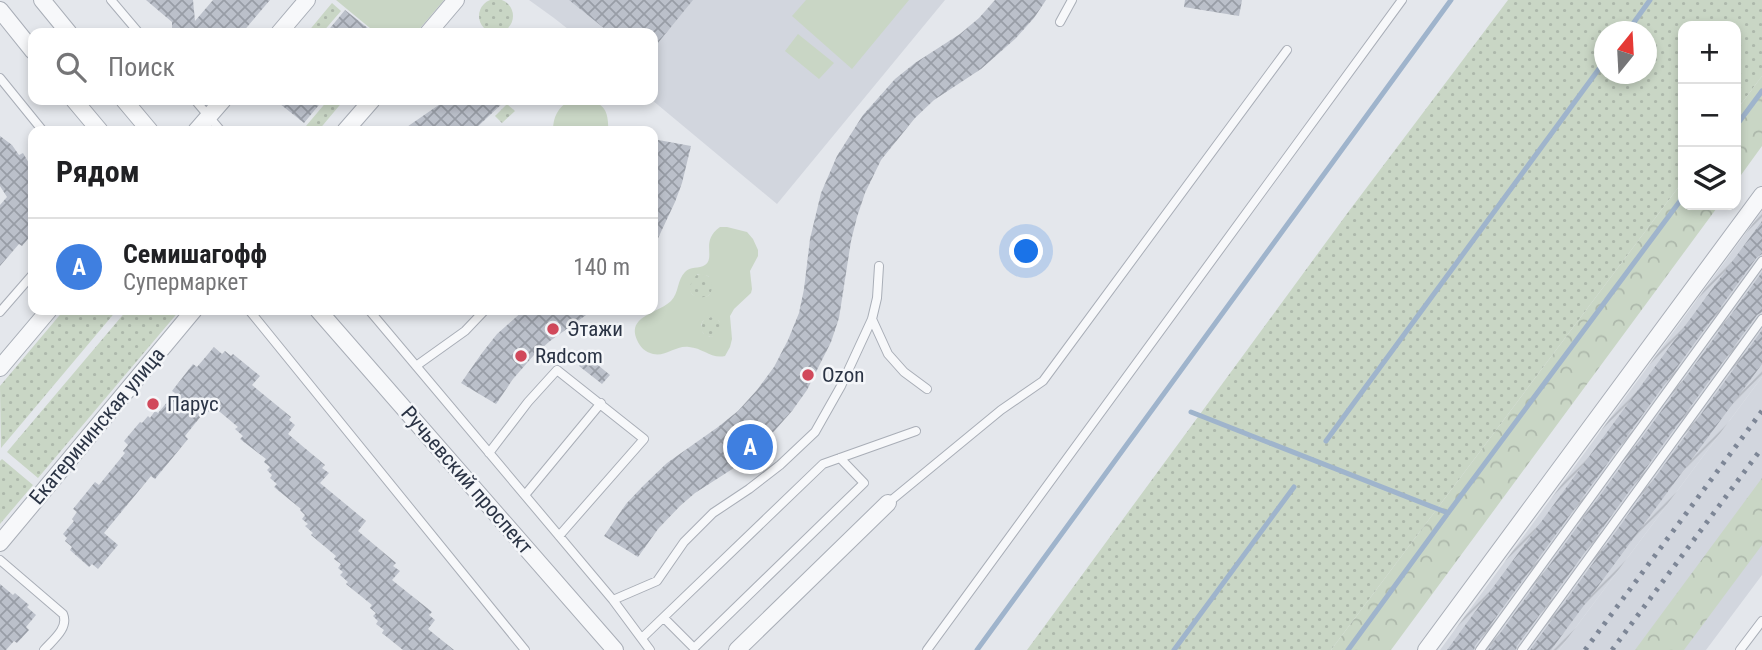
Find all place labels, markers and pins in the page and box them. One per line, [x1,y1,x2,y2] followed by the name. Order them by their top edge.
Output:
[567,317,623,341] place label: Этажи
[545,321,561,337] marker: Этажи
[535,344,603,368] place label: Rяdcom
[513,348,529,364] marker: Rяdcom
[822,363,864,387] place label: Ozon
[800,367,816,383] marker: Ozon
[167,392,219,416] place label: Парус
[145,396,161,412] marker: Парус
[727,421,773,473] pin: A

